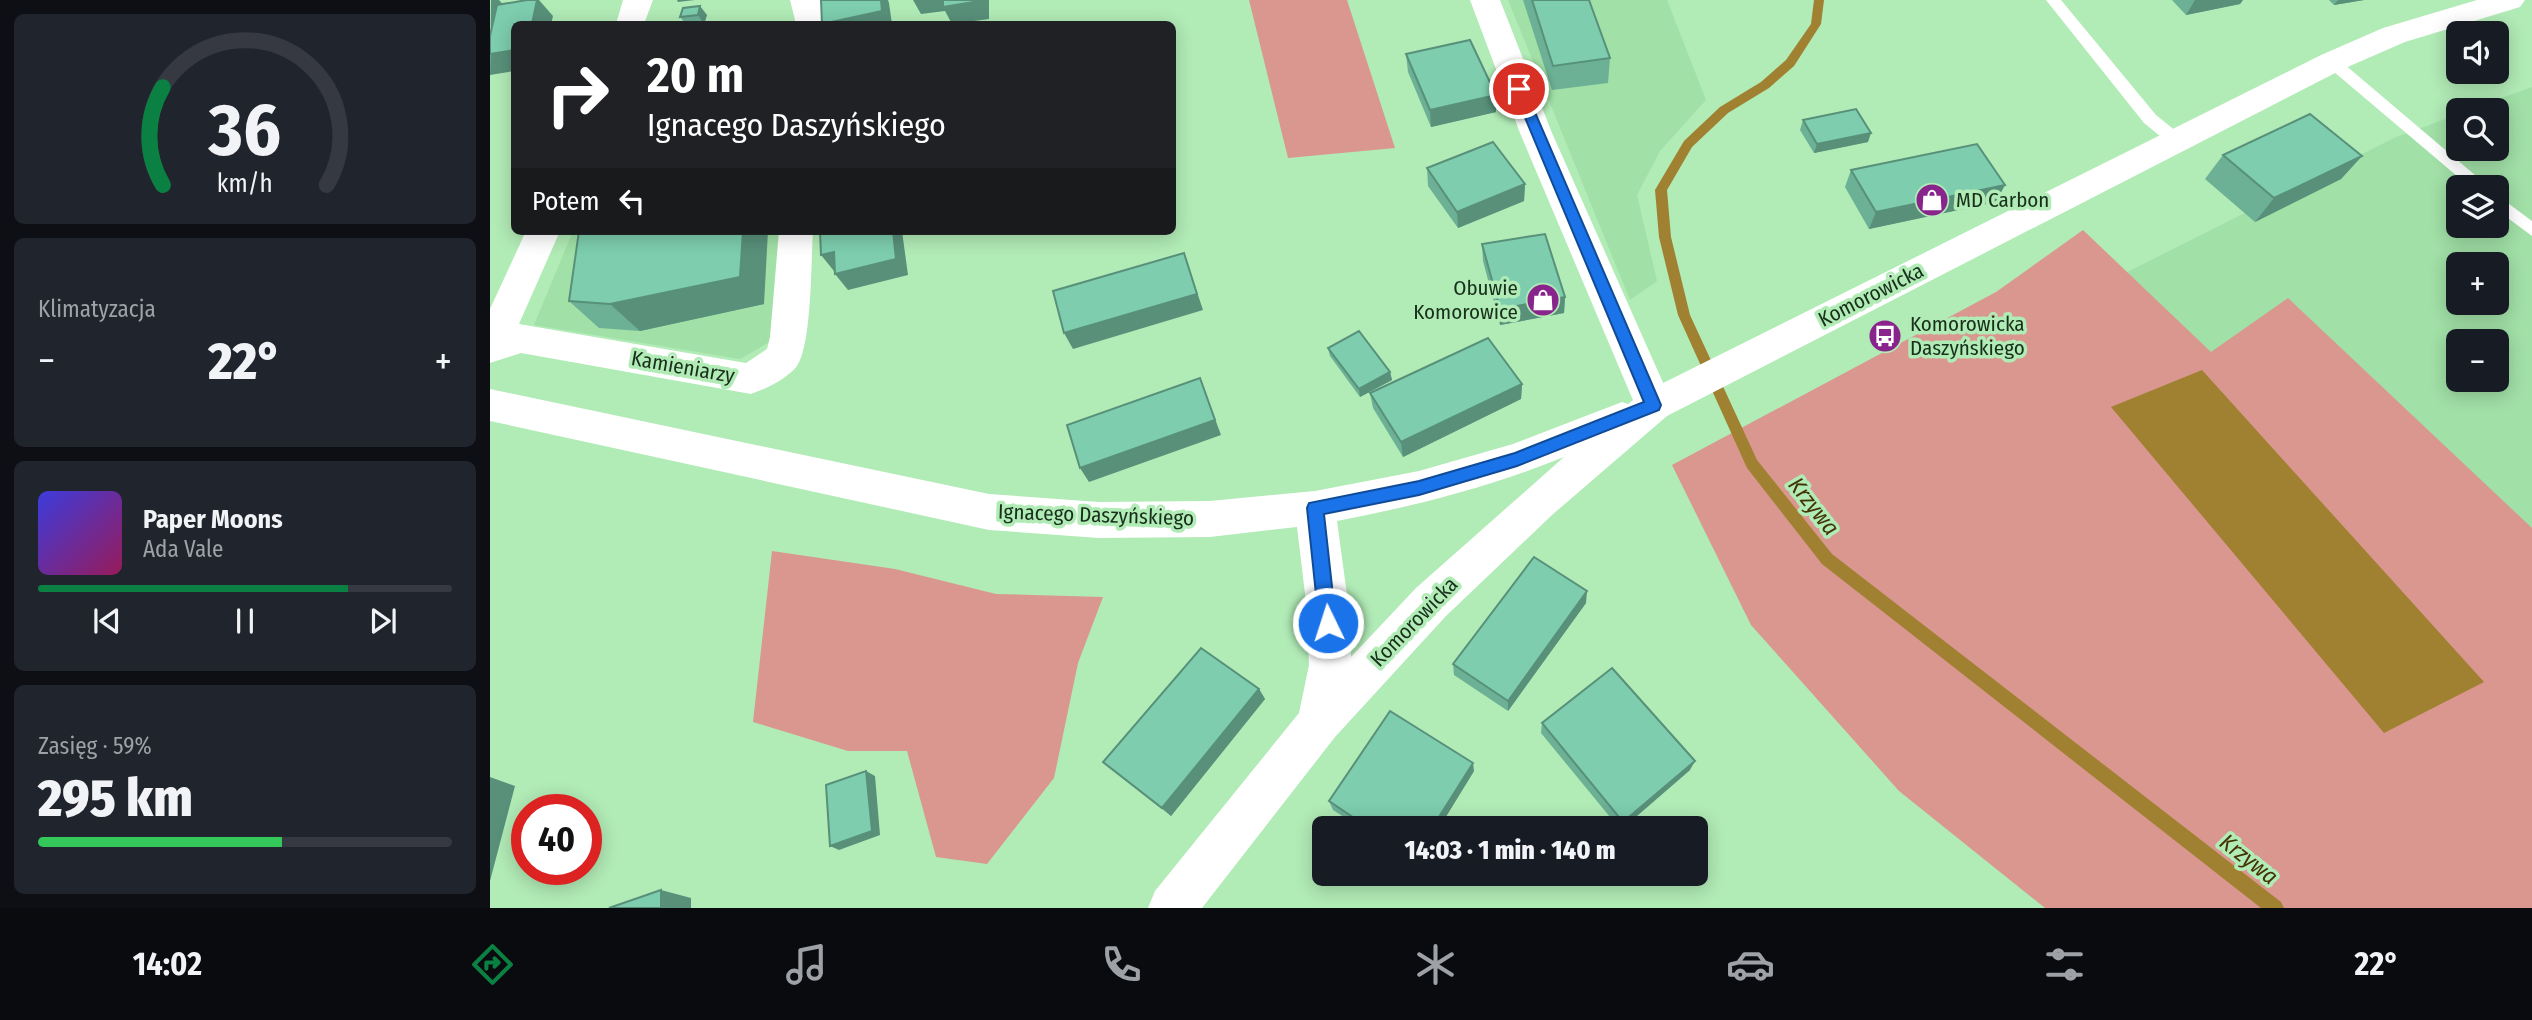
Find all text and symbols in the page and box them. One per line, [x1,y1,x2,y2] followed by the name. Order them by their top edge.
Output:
[2446,21,2509,392] map controls
[2446,21,2509,84] button: sound
[647,46,744,105] text: 20 m
[532,49,623,140] icon: right
[1489,59,1549,119] pin
[1500,70,1538,108] icon: arrive
[208,87,281,174] text: 36
[2446,98,2509,161] button: search
[647,106,946,144] text: Ignacego Daszyńskiego
[217,169,273,199] text: km/h
[2446,175,2509,238] button: layers
[1913,181,1951,219] shop icon: MD Carbon
[613,182,651,220] icon: left
[532,186,599,217] text: Potem
[1956,187,2049,213] place label: MD Carbon
[2446,252,2509,315] button: +
[1814,257,1928,333] street label: Komorowicka
[1413,275,1518,325] place label: Obuwie Komorowice
[1524,281,1562,319] shop icon: Obuwie Komorowice
[38,295,156,323] text: Klimatyzacja
[1910,311,2025,361] place label: Komorowicka Daszyńskiego
[1866,317,1904,355] bus stop icon: Komorowicka Daszyńskiego
[2446,329,2509,392] button: −
[208,330,282,393] text: 22°
[38,338,55,384] text: −
[435,338,452,384] text: +
[629,345,737,389] street label: Kamieniarzy
[1783,471,1845,541] water label: Krzywa
[998,499,1194,531] street label: Ignacego Daszyńskiego
[143,504,283,535] text: Paper Moons
[143,535,223,563] text: Ada Vale
[1365,572,1463,672] street label: Komorowicka
[1291,586,1365,660] position arrow
[88,602,126,640] icon: previous
[226,602,264,640] icon: pause
[364,602,402,640] icon: next
[38,732,152,760] text: Zasięg · 59%
[38,767,193,830] text: 295 km
[511,794,602,885] speed limit sign: 40
[2214,828,2284,890] water label: Krzywa
[1404,835,1616,866] text: 14:03 · 1 min · 140 m
[468,940,517,989] icon: directions
[782,940,831,989] icon: music
[1097,940,1146,989] icon: phone
[1411,940,1460,989] icon: climate
[1726,940,1775,989] icon: car
[2040,940,2089,989] icon: filters
[133,945,202,983] text: 14:02
[2355,945,2399,983] text: 22°

